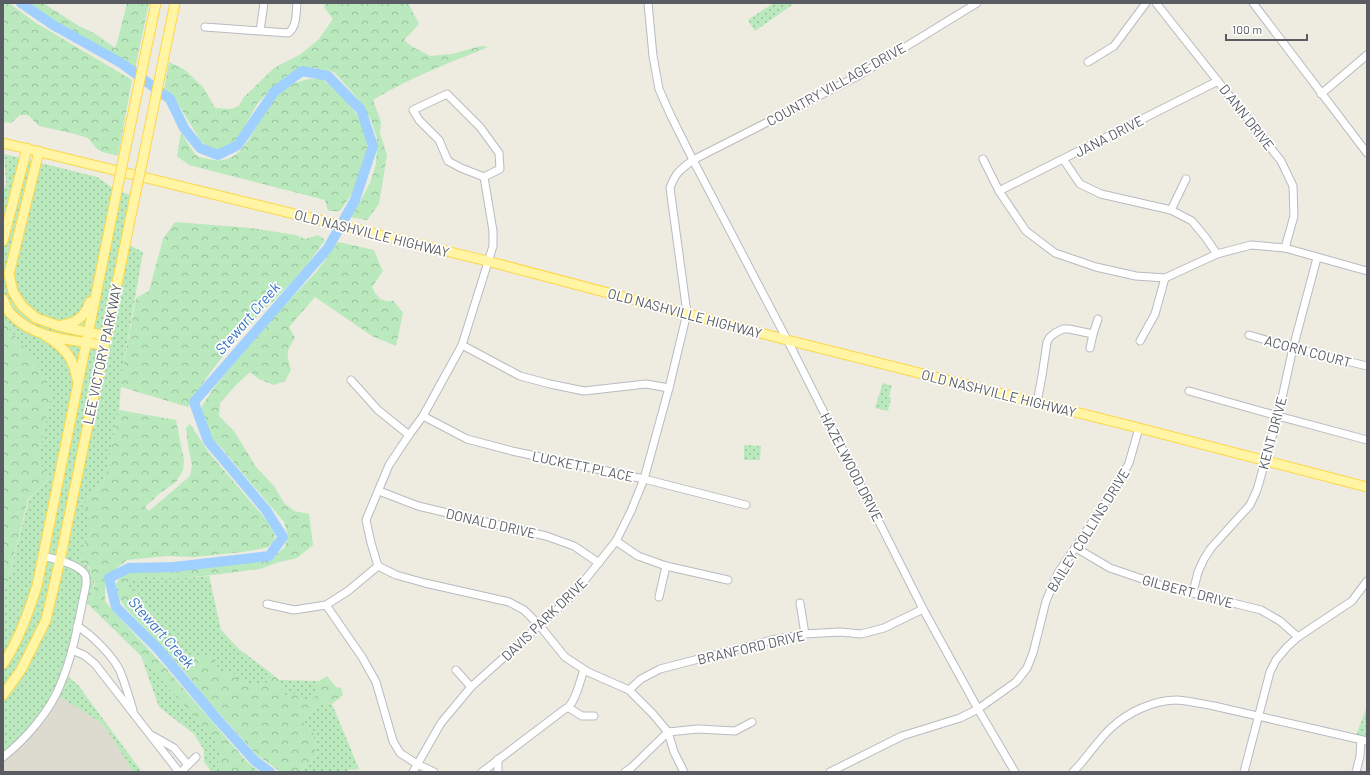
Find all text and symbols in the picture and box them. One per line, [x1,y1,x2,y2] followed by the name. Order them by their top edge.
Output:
[1226,16,1307,42] scale bar
[1232,22,1262,36] text: 100 m
[763,39,909,129] street label: COUNTRY VILLAGE DRIVE
[1216,81,1278,153] street label: D ANN DRIVE
[1072,111,1146,161] street label: JANA DRIVE
[293,206,451,260] street label: OLD NASHVILLE HIGHWAY
[211,278,284,358] water label: Stewart Creek
[79,282,125,426] street label: LEE VICTORY PARKWAY
[606,284,764,342] street label: OLD NASHVILLE HIGHWAY
[1263,331,1353,371] street label: ACORN COURT
[920,366,1078,420] street label: OLD NASHVILLE HIGHWAY
[1254,395,1290,471] street label: KENT DRIVE
[817,410,887,524] street label: HAZELWOOD DRIVE
[531,447,635,485] street label: LUCKETT PLACE
[1043,465,1133,595] street label: BAILEY COLLINS DRIVE
[444,504,538,542] street label: DONALD DRIVE
[1140,571,1236,611] street label: GILBERT DRIVE
[498,574,590,664] street label: DAVIS PARK DRIVE
[125,593,199,672] water label: Stewart Creek
[696,626,806,668] street label: BRANFORD DRIVE

